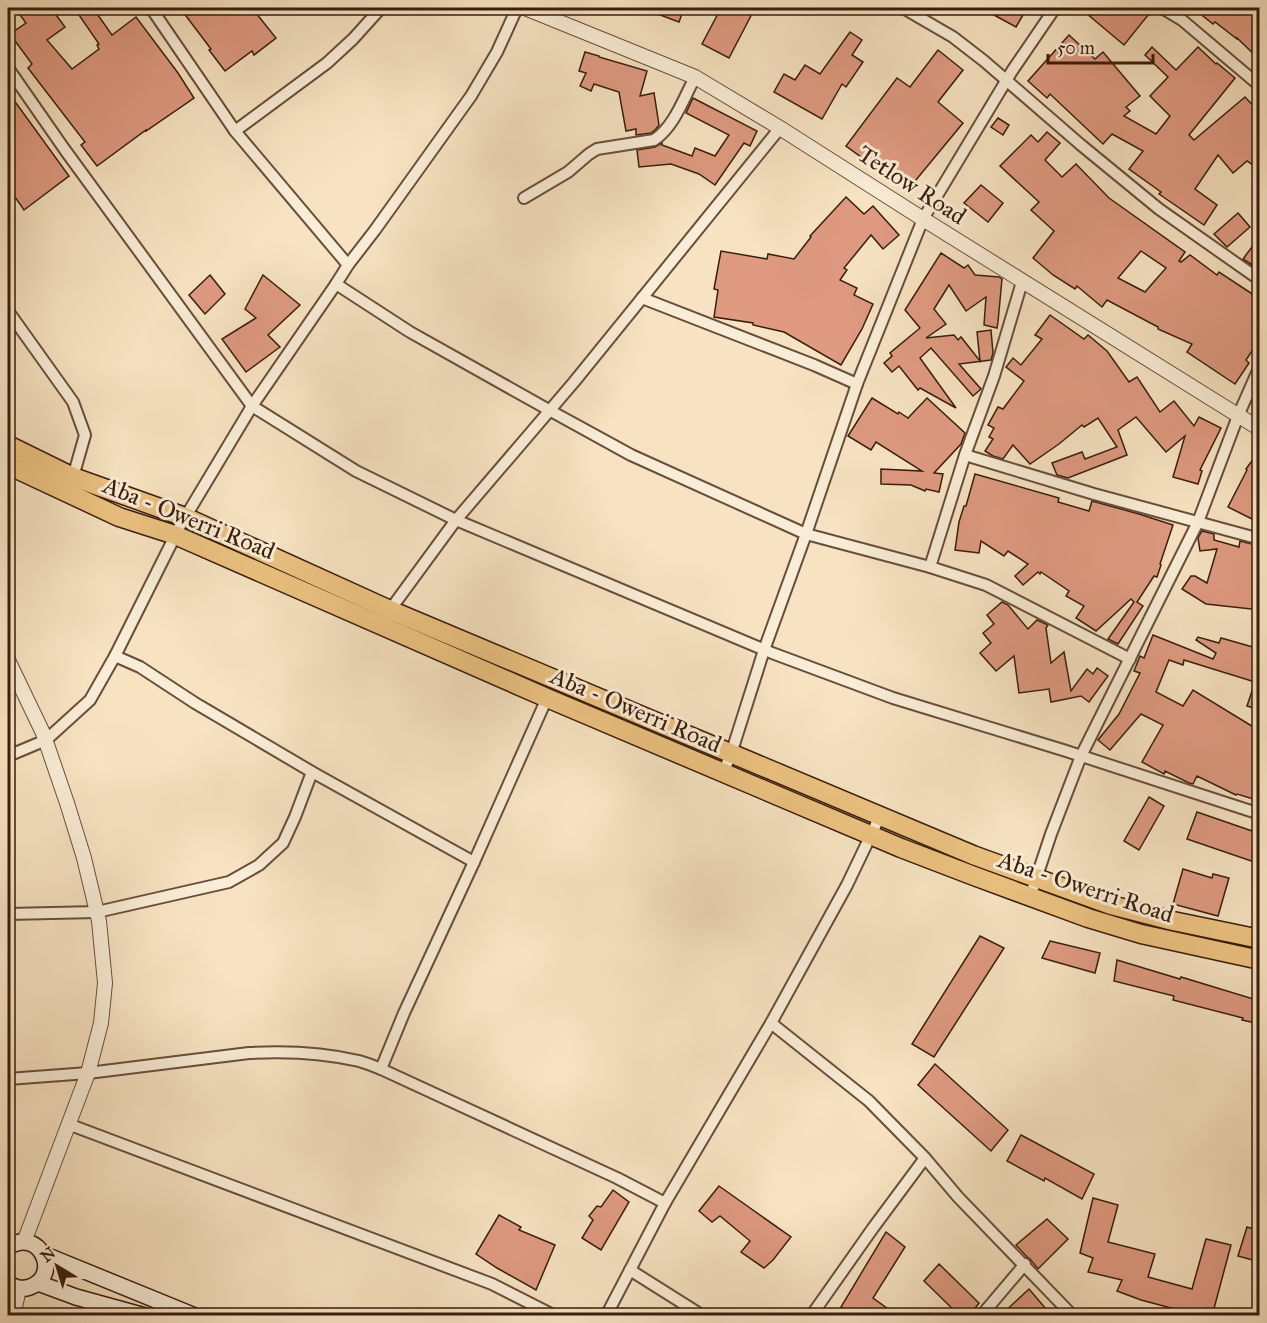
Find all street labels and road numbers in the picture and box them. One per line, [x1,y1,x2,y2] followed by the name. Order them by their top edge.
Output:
[852,139,972,231] street label: Tetlow Road
[98,469,279,566] street label: Aba - Owerri Road
[545,660,726,760] street label: Aba - Owerri Road
[993,844,1178,930] street label: Aba - Owerri Road

